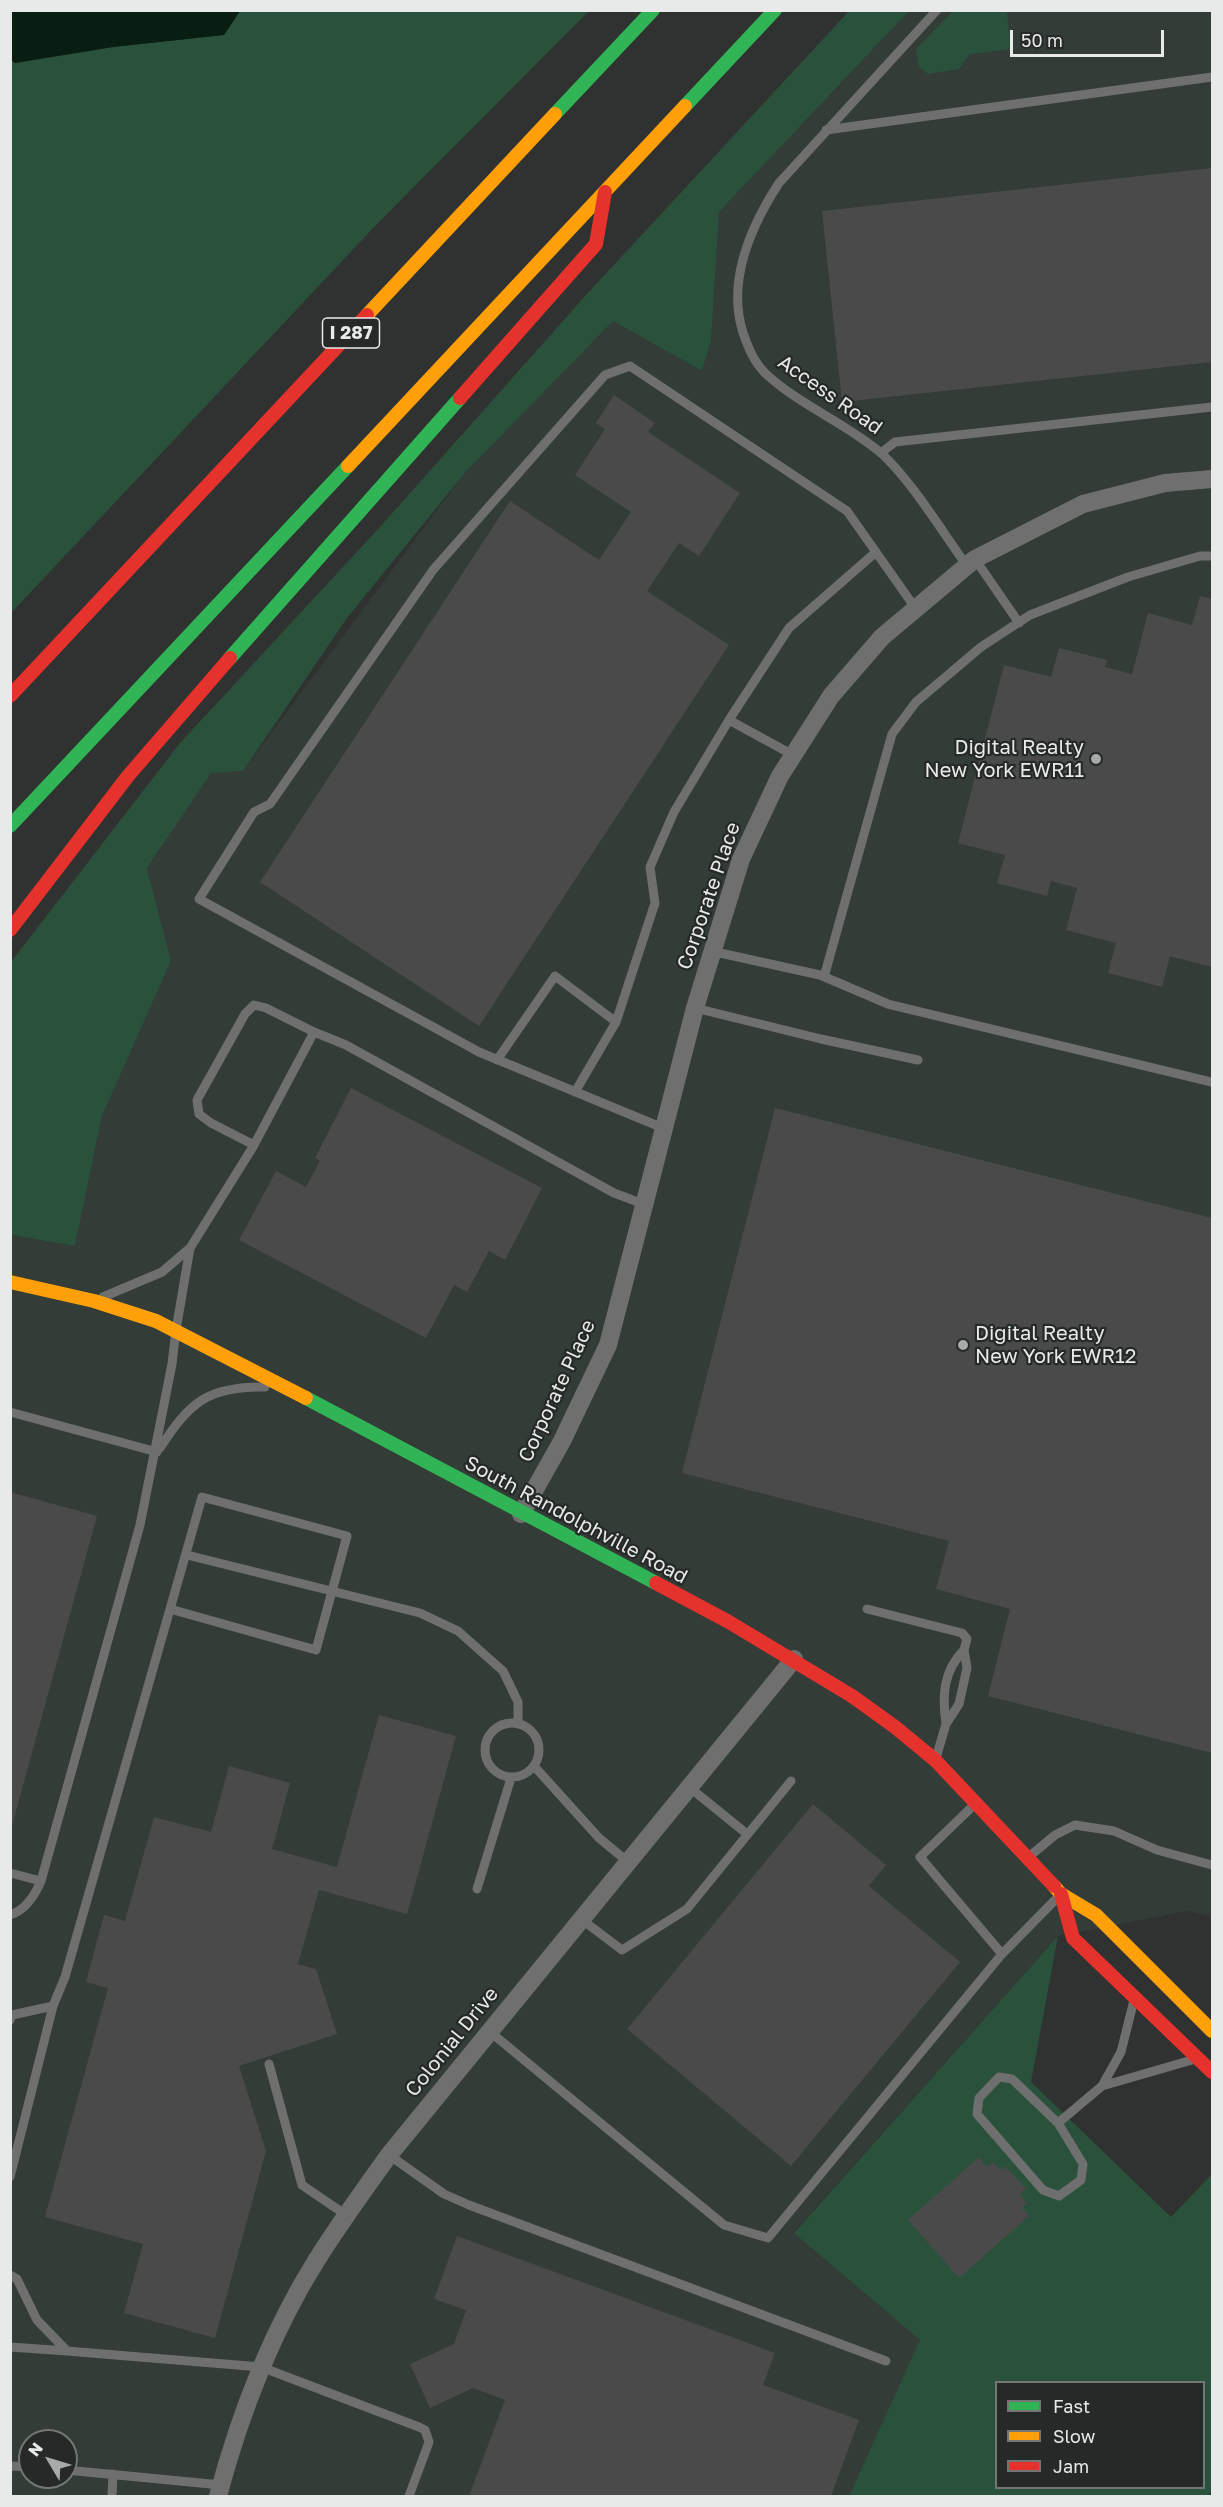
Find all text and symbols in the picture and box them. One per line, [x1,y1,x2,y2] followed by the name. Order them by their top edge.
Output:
[1013,18,1168,56] scale bar
[1021,29,1063,51] text: 50 m
[322,318,380,348] road number: I 287
[773,350,887,440] street label: Access Road
[925,736,1084,783] place label: Digital Realty New York EWR11
[1089,752,1103,766] marker: Digital Realty New York EWR11
[673,819,745,973] street label: Corporate Place
[514,1316,600,1466] street label: Corporate Place
[975,1322,1136,1369] place label: Digital Realty New York EWR12
[956,1338,970,1352] marker: Digital Realty New York EWR12
[461,1451,691,1589] street label: South Randolphville Road
[401,1982,503,2102] street label: Colonial Drive
[995,2381,1205,2489] legend
[1053,2395,1090,2417] text: Fast
[1053,2425,1095,2447] text: Slow
[18,2429,78,2489] north arrow
[24,2438,47,2460] text: N
[1053,2455,1089,2477] text: Jam

